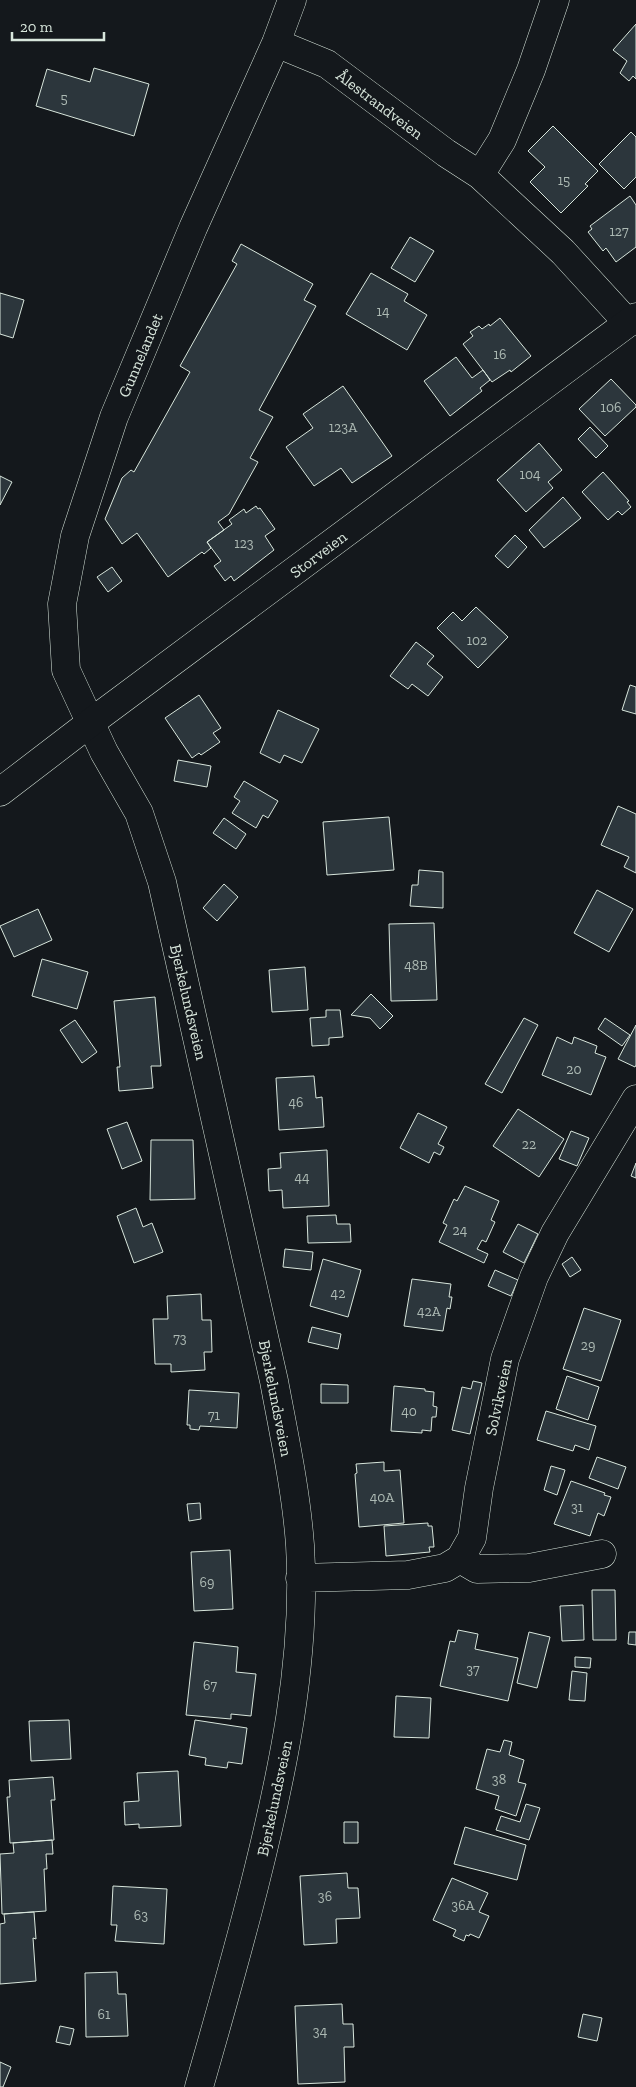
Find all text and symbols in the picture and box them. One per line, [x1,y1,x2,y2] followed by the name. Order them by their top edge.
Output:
[12,10,105,42] scale bar
[20,18,53,36] text: 20 m
[332,66,428,144] street label: Ålestrandveien
[60,90,68,107] house number: 5
[558,172,570,189] house number: 15
[609,223,629,240] house number: 127
[377,303,390,320] house number: 14
[114,310,167,400] street label: Gunnelandet
[494,346,506,363] house number: 16
[601,399,621,416] house number: 106
[329,419,358,436] house number: 123A
[520,466,541,483] house number: 104
[286,526,351,582] street label: Storveien
[234,535,254,552] house number: 123
[467,632,487,649] house number: 102
[166,942,211,1063] street label: Bjerkelundsveien
[404,957,428,974] house number: 48B
[566,1061,582,1078] house number: 20
[289,1094,303,1111] house number: 46
[522,1136,536,1153] house number: 22
[294,1169,310,1186] house number: 44
[453,1222,468,1239] house number: 24
[331,1285,345,1302] house number: 42
[417,1303,442,1320] house number: 42A
[173,1330,187,1347] house number: 73
[581,1337,595,1354] house number: 29
[255,1338,296,1459] street label: Bjerkelundsveien
[481,1356,516,1437] street label: Solvikveien
[401,1403,417,1420] house number: 40
[208,1407,221,1424] house number: 71
[370,1489,395,1506] house number: 40A
[571,1499,584,1516] house number: 31
[200,1574,214,1591] house number: 69
[466,1661,480,1678] house number: 37
[203,1677,217,1694] house number: 67
[253,1738,296,1858] street label: Bjerkelundsveien
[492,1771,506,1788] house number: 38
[318,1888,332,1905] house number: 36
[451,1897,476,1914] house number: 36A
[134,1907,148,1924] house number: 63
[98,2006,111,2023] house number: 61
[313,2023,328,2040] house number: 34

